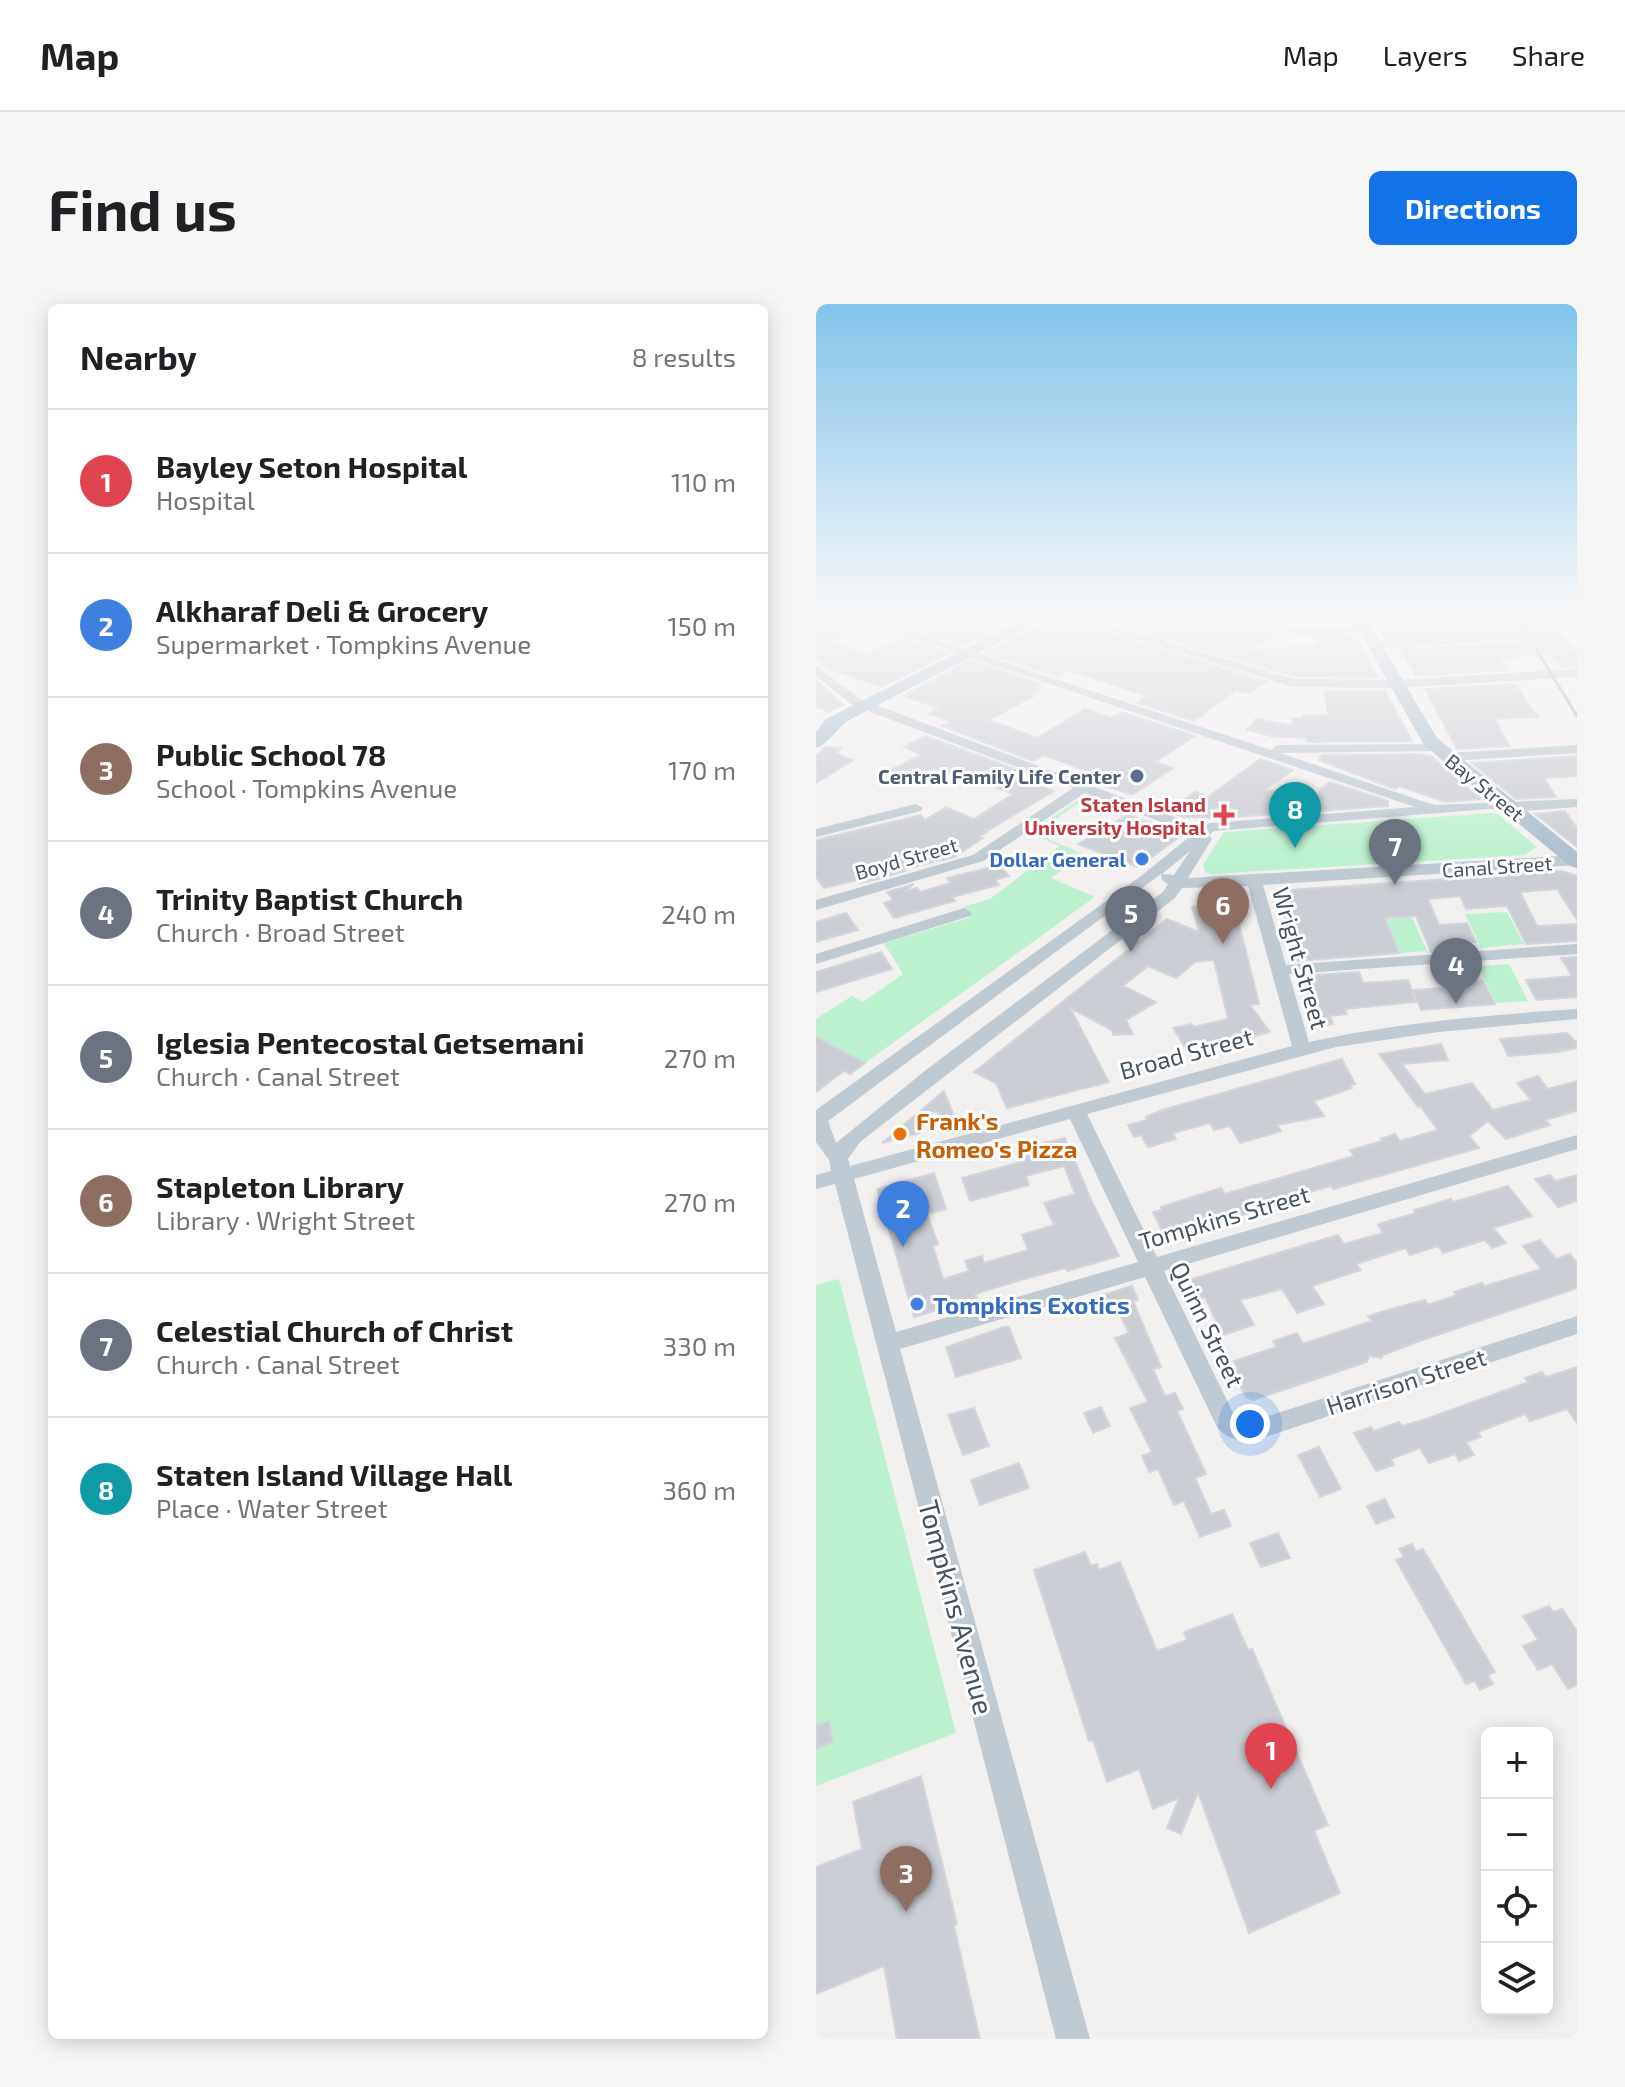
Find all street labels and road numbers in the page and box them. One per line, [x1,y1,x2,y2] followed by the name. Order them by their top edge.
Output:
[1441,748,1529,826] street label: Bay Street
[852,832,960,884] street label: Boyd Street
[1441,850,1553,882] street label: Canal Street
[1267,884,1335,1032] street label: Wright Street
[1116,1021,1256,1085] street label: Broad Street
[1135,1179,1313,1255] street label: Tompkins Street
[1165,1257,1251,1391] street label: Quinn Street
[1322,1342,1490,1420] street label: Harrison Street
[912,1496,1002,1718] street label: Tompkins Avenue

